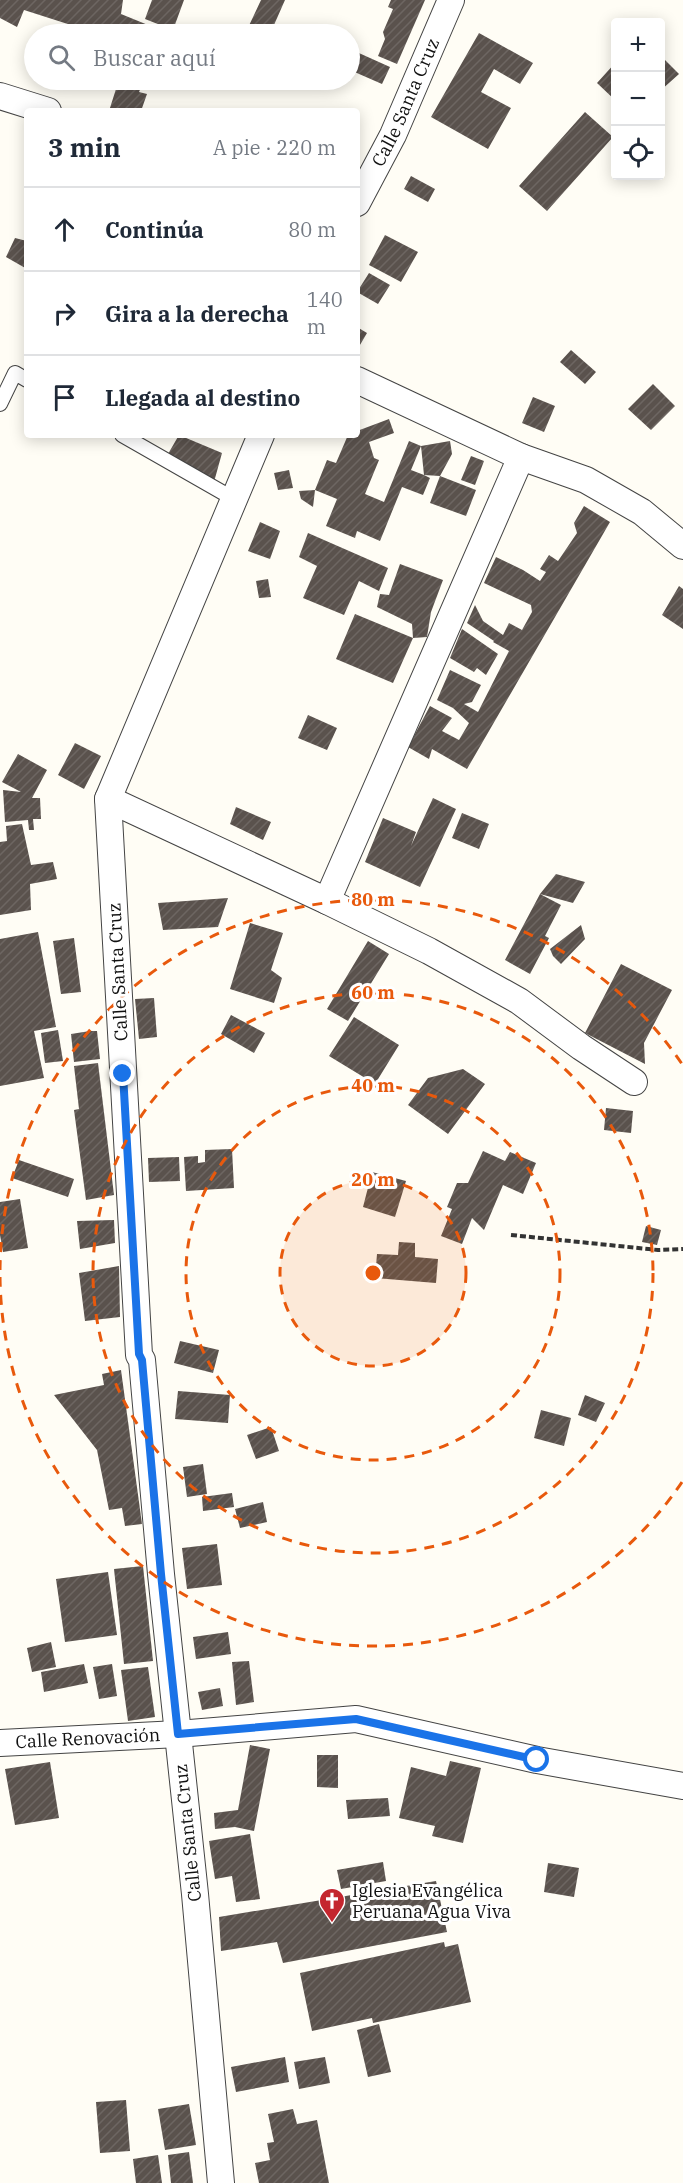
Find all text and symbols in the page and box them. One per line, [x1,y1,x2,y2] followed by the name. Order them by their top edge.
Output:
[611,18,665,180] map controls
[611,18,665,72] button: +
[24,24,360,90] search box
[366,34,444,170] street label: Calle Santa Cruz
[45,41,78,74] icon: search
[93,43,216,72] text: Buscar aquí
[611,72,665,126] button: −
[611,126,665,180] button: locate
[48,130,121,164] text: 3 min
[213,134,336,161] text: A pie · 220 m
[48,213,81,246] icon: ahead
[105,215,204,244] text: Continúa
[288,216,336,243] text: 80 m
[307,286,343,340] text: 140 m
[48,297,81,330] icon: right
[105,299,289,328] text: Gira a la derecha
[48,381,81,414] icon: arrive
[105,383,300,412] text: Llegada al destino
[351,888,395,911] text: 80 m
[102,902,133,1042] street label: Calle Santa Cruz
[351,981,395,1004] text: 60 m
[109,1060,135,1086] route end
[351,1074,395,1097] text: 40 m
[351,1168,395,1191] text: 20 m
[363,1263,383,1283] centre of rings
[15,1723,161,1753] street label: Calle Renovación
[523,1746,549,1772] route start
[169,1763,206,1903] street label: Calle Santa Cruz
[352,1879,511,1923] place label: Iglesia Evangélica Peruana Agua Viva
[317,1886,347,1924] church icon: Iglesia Evangélica Peruana Agua Viva

